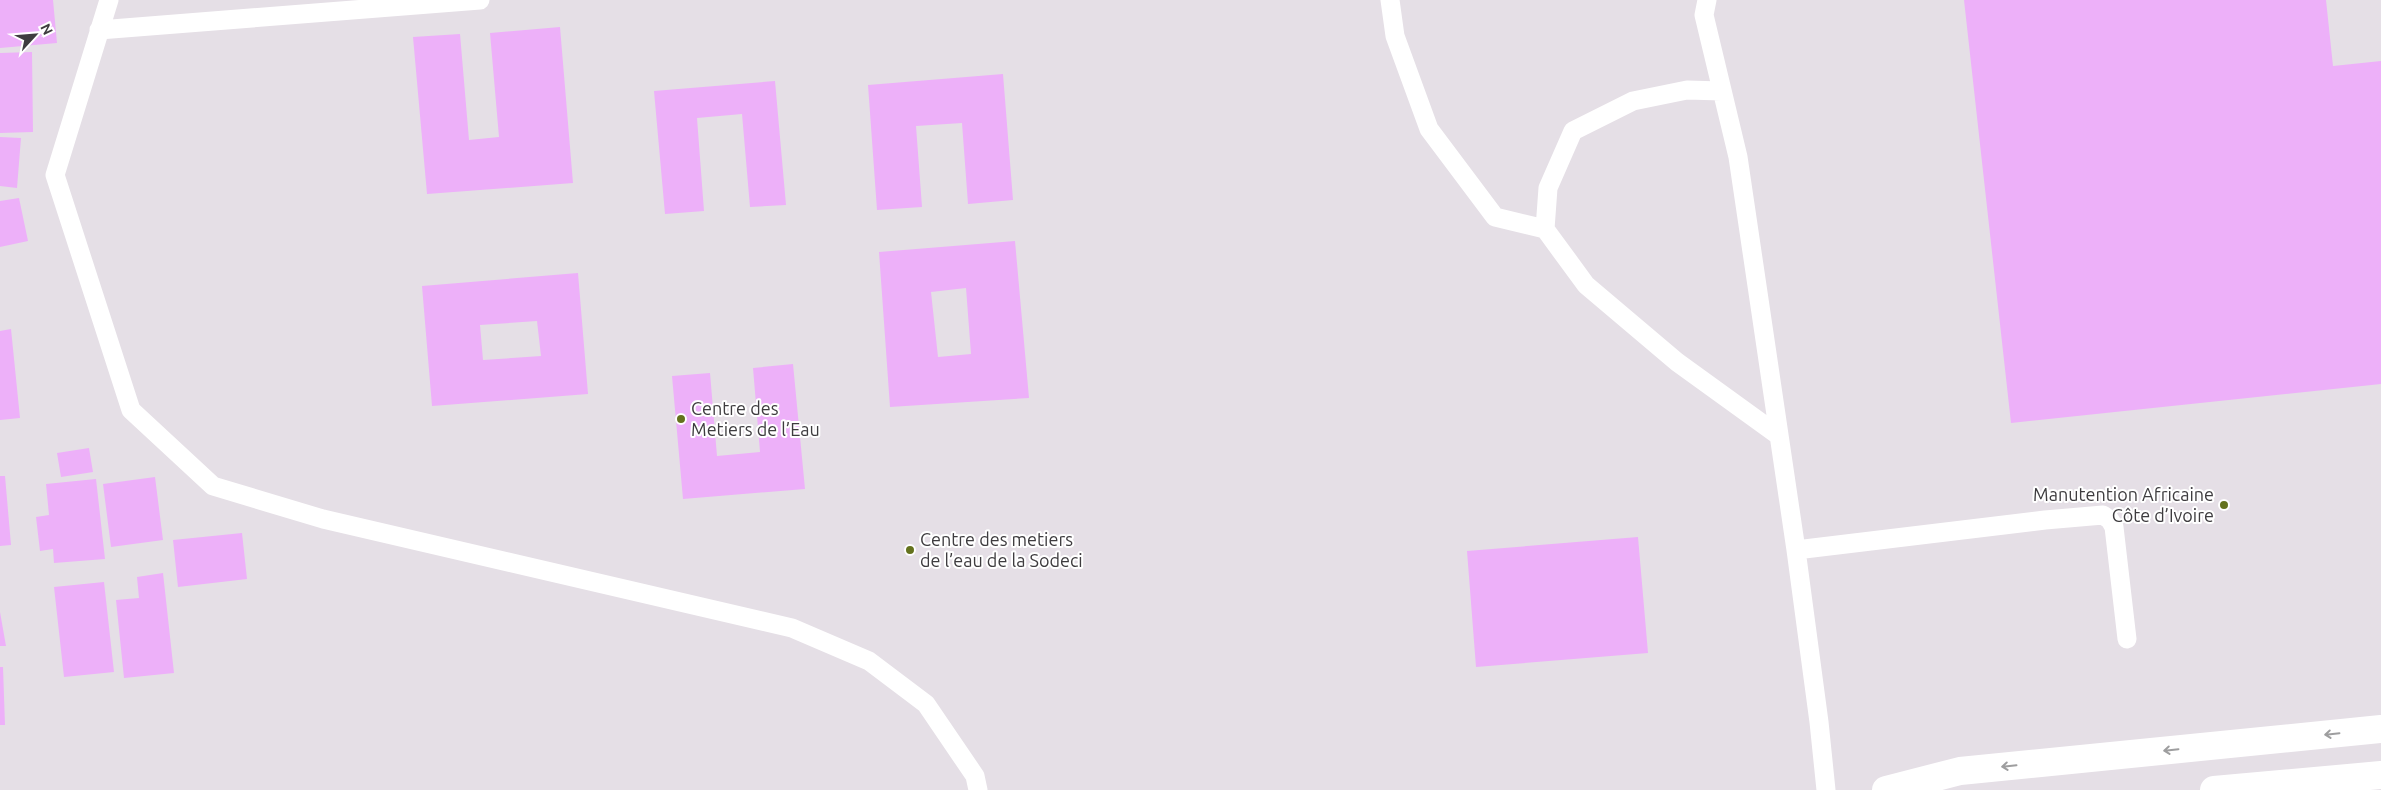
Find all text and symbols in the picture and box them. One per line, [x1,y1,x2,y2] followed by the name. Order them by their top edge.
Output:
[10,10,60,60] north arrow
[37,21,56,38] text: N
[691,398,820,439] place label: Centre des Metiers de l’Eau
[675,413,687,425] marker: Centre des Metiers de l’Eau
[2033,484,2214,525] place label: Manutention Africaine Côte d’Ivoire
[2218,499,2230,511] marker: Manutention Africaine Côte d’Ivoire
[920,529,1083,570] place label: Centre des metiers de l’eau de la Sodeci
[904,544,916,556] marker: Centre des metiers de l’eau de la Sodeci
[2325,729,2341,739] one-way arrow
[2163,745,2179,755] one-way arrow
[2001,761,2017,771] one-way arrow

